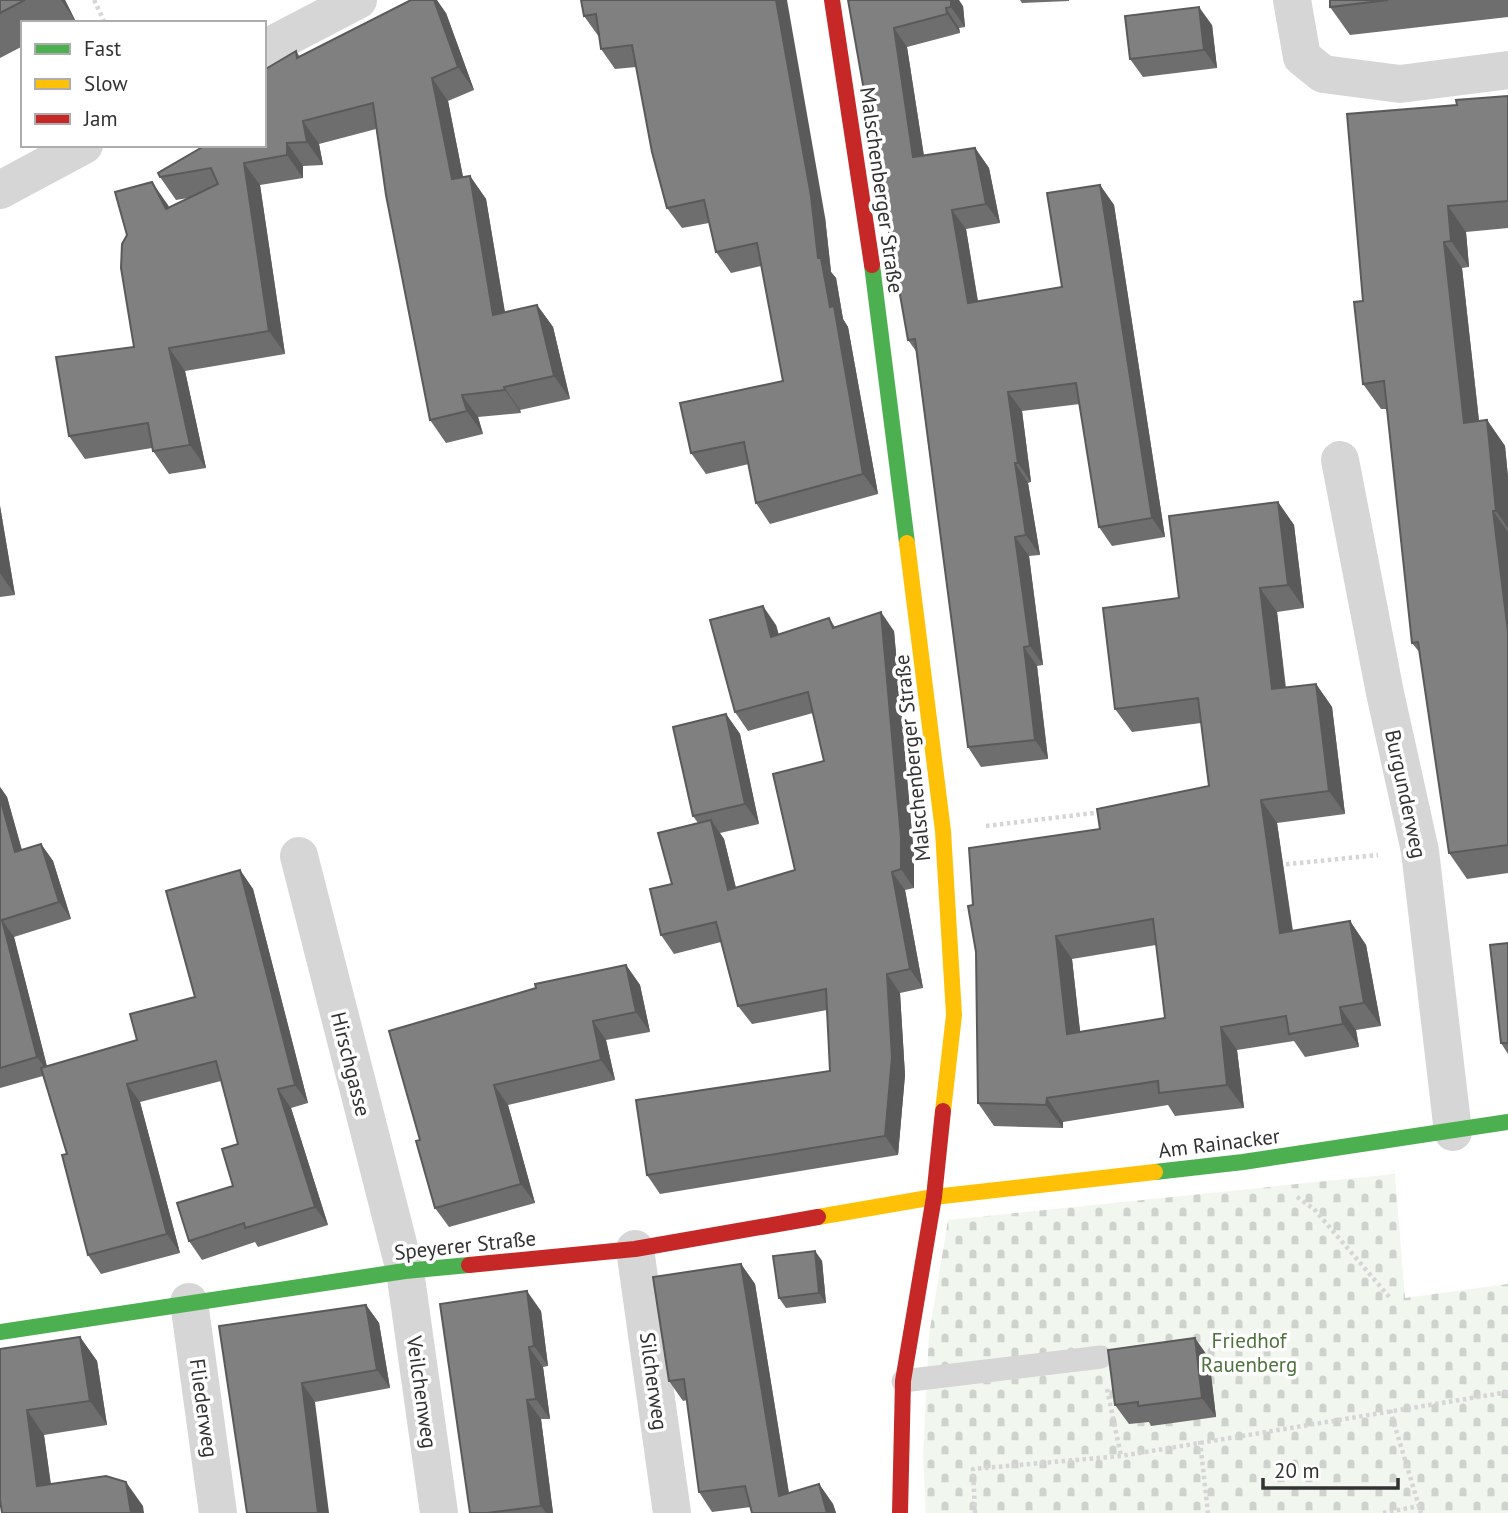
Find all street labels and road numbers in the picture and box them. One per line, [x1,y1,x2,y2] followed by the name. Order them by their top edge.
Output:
[854,85,910,295] street label: Malschenberger Straße
[888,653,936,863] street label: Malschenberger Straße
[1379,727,1433,861] street label: Burgunderweg
[325,1009,377,1119] street label: Hirschgasse
[1157,1122,1281,1164] street label: Am Rainacker
[393,1224,537,1266] street label: Speyerer Straße
[634,1330,674,1432] street label: Silcherweg
[401,1333,443,1450] street label: Veilchenweg
[184,1357,224,1459] street label: Fliederweg

